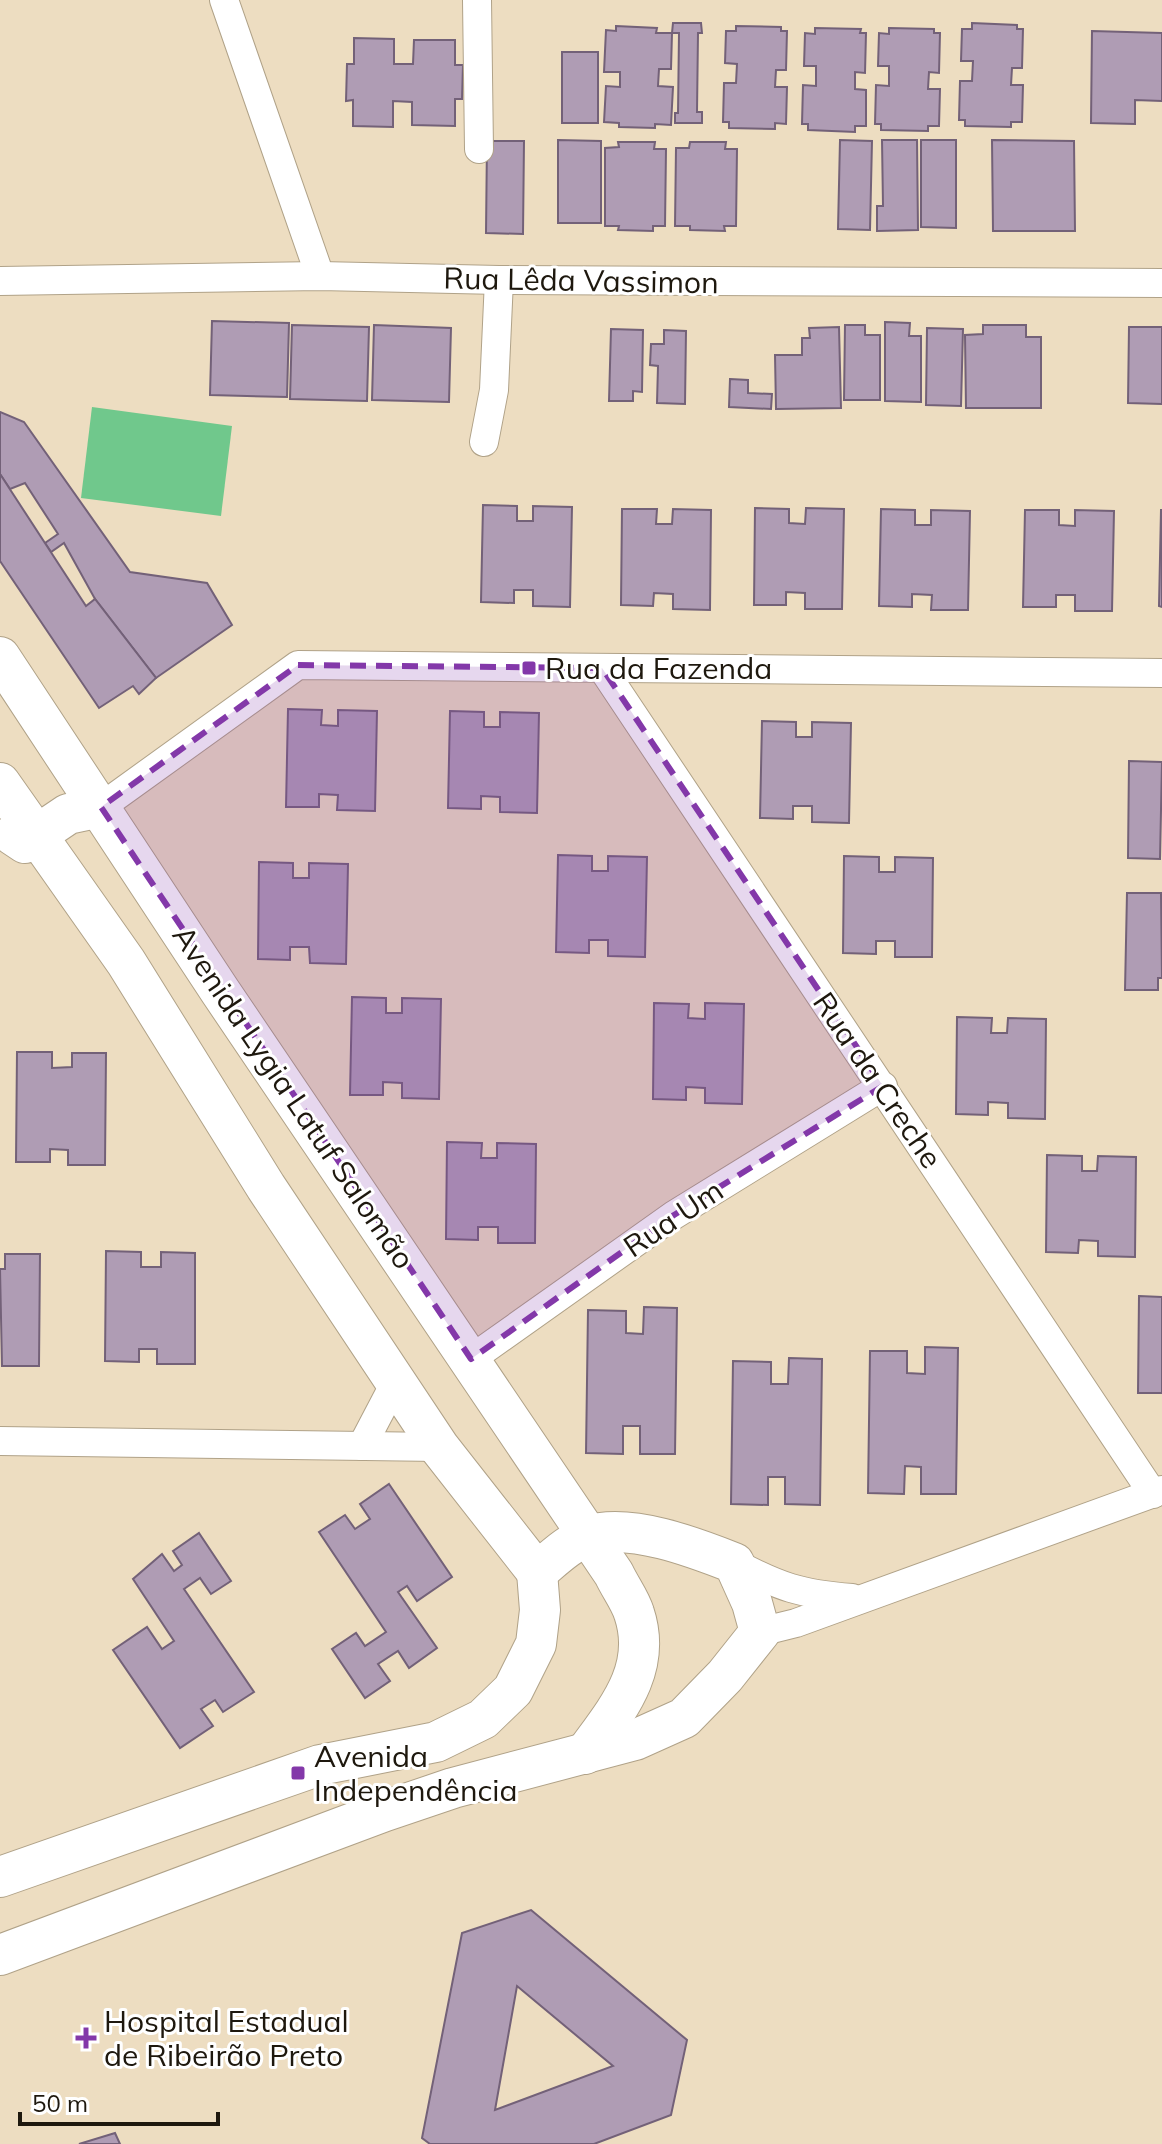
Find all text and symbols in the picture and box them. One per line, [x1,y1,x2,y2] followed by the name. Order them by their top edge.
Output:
[443,259,719,301] street label: Rua Lêda Vassimon
[545,649,772,687] place label: Rua da Fazenda
[520,659,538,677] marker: Rua da Fazenda
[165,918,423,1276] street label: Avenida Lygia Latuf Salomão
[805,985,951,1175] street label: Rua da Creche
[616,1171,730,1265] street label: Rua Um
[314,1737,517,1809] place label: Avenida Independência
[289,1764,307,1782] marker: Avenida Independência
[104,2002,349,2074] place label: Hospital Estadual de Ribeirão Preto
[75,2027,97,2049] marker: Hospital Estadual de Ribeirão Preto
[20,2076,218,2126] scale bar
[32,2088,88,2118] text: 50 m

